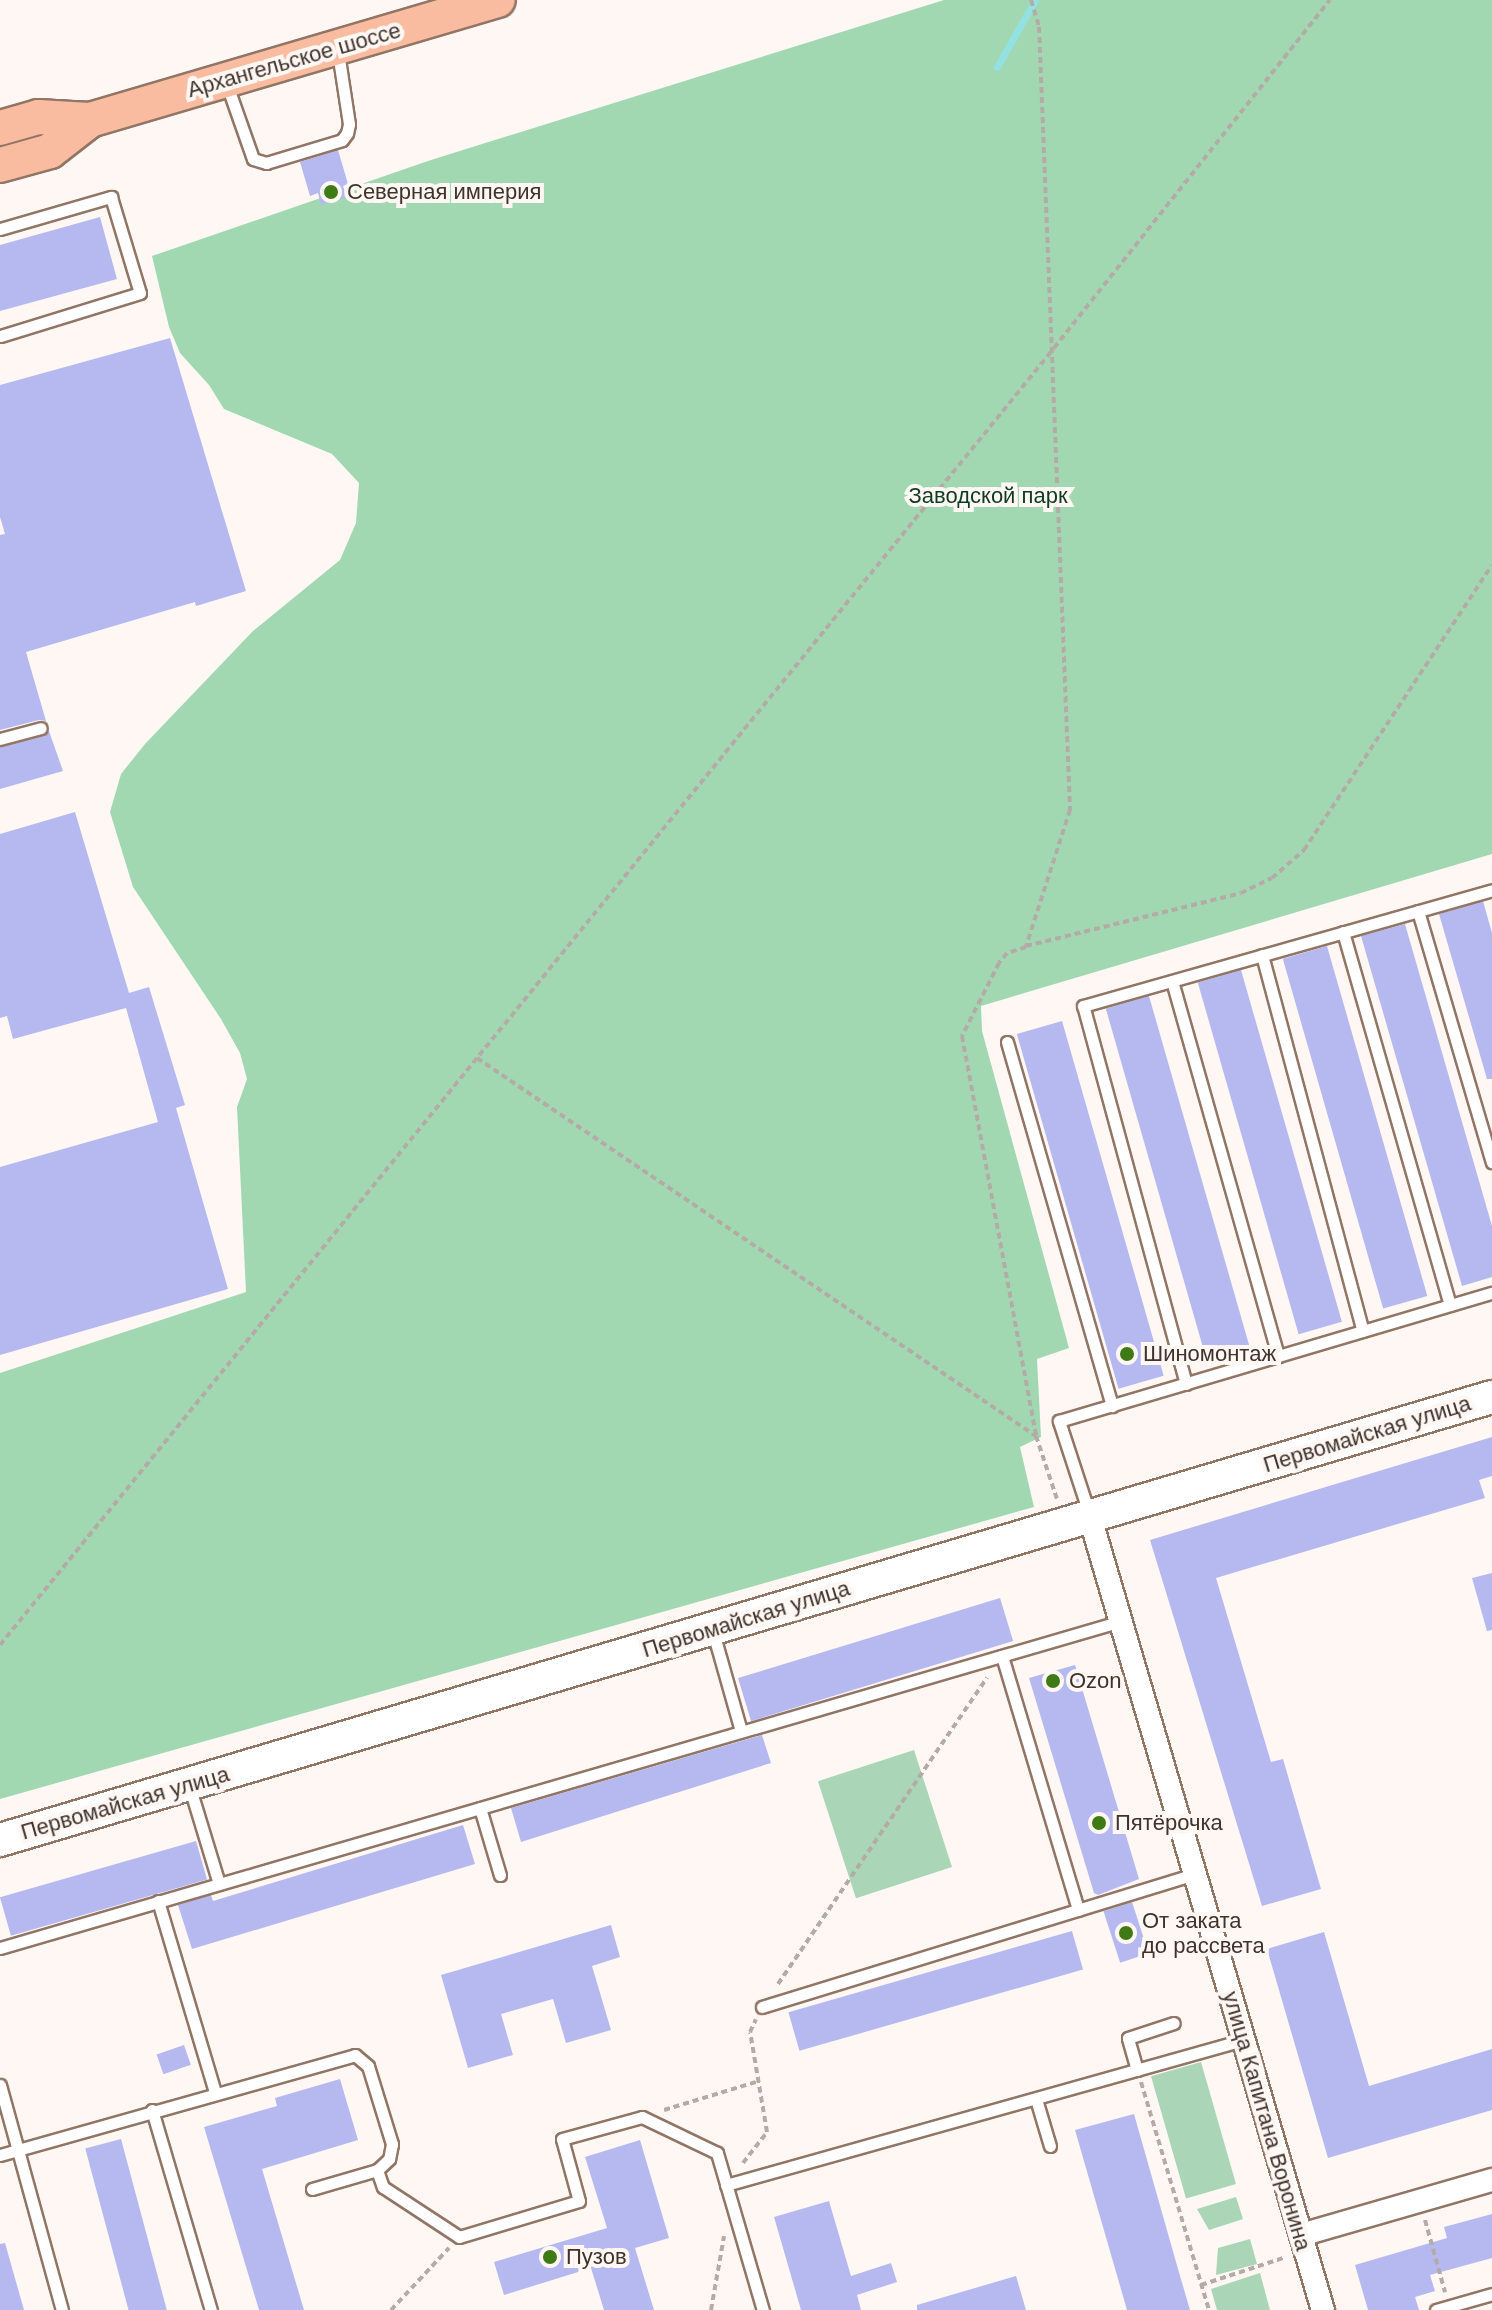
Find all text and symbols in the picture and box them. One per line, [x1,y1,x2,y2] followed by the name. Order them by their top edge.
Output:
[184,17,404,103] street label: Архангельское шоссе
[347,179,541,205] place label: Северная империя
[322,183,340,201] marker: Северная империя
[908,483,1068,509] park label: Заводской парк
[1143,1341,1276,1367] place label: Шиномонтаж
[1118,1345,1136,1363] marker: Шиномонтаж
[1260,1390,1474,1478] street label: Первомайская улица
[639,1575,853,1663] street label: Первомайская улица
[1069,1668,1122,1694] place label: Ozon
[1044,1672,1062,1690] marker: Ozon
[18,1761,232,1845] street label: Первомайская улица
[1115,1810,1223,1836] place label: Пятёрочка
[1090,1814,1108,1832] marker: Пятёрочка
[1142,1907,1265,1958] place label: От заката до рассвета
[1117,1924,1135,1942] marker: От заката до рассвета
[1217,1988,1317,2254] street label: улица Капитана Воронина
[566,2244,627,2270] place label: Пузов
[541,2248,559,2266] marker: Пузов

